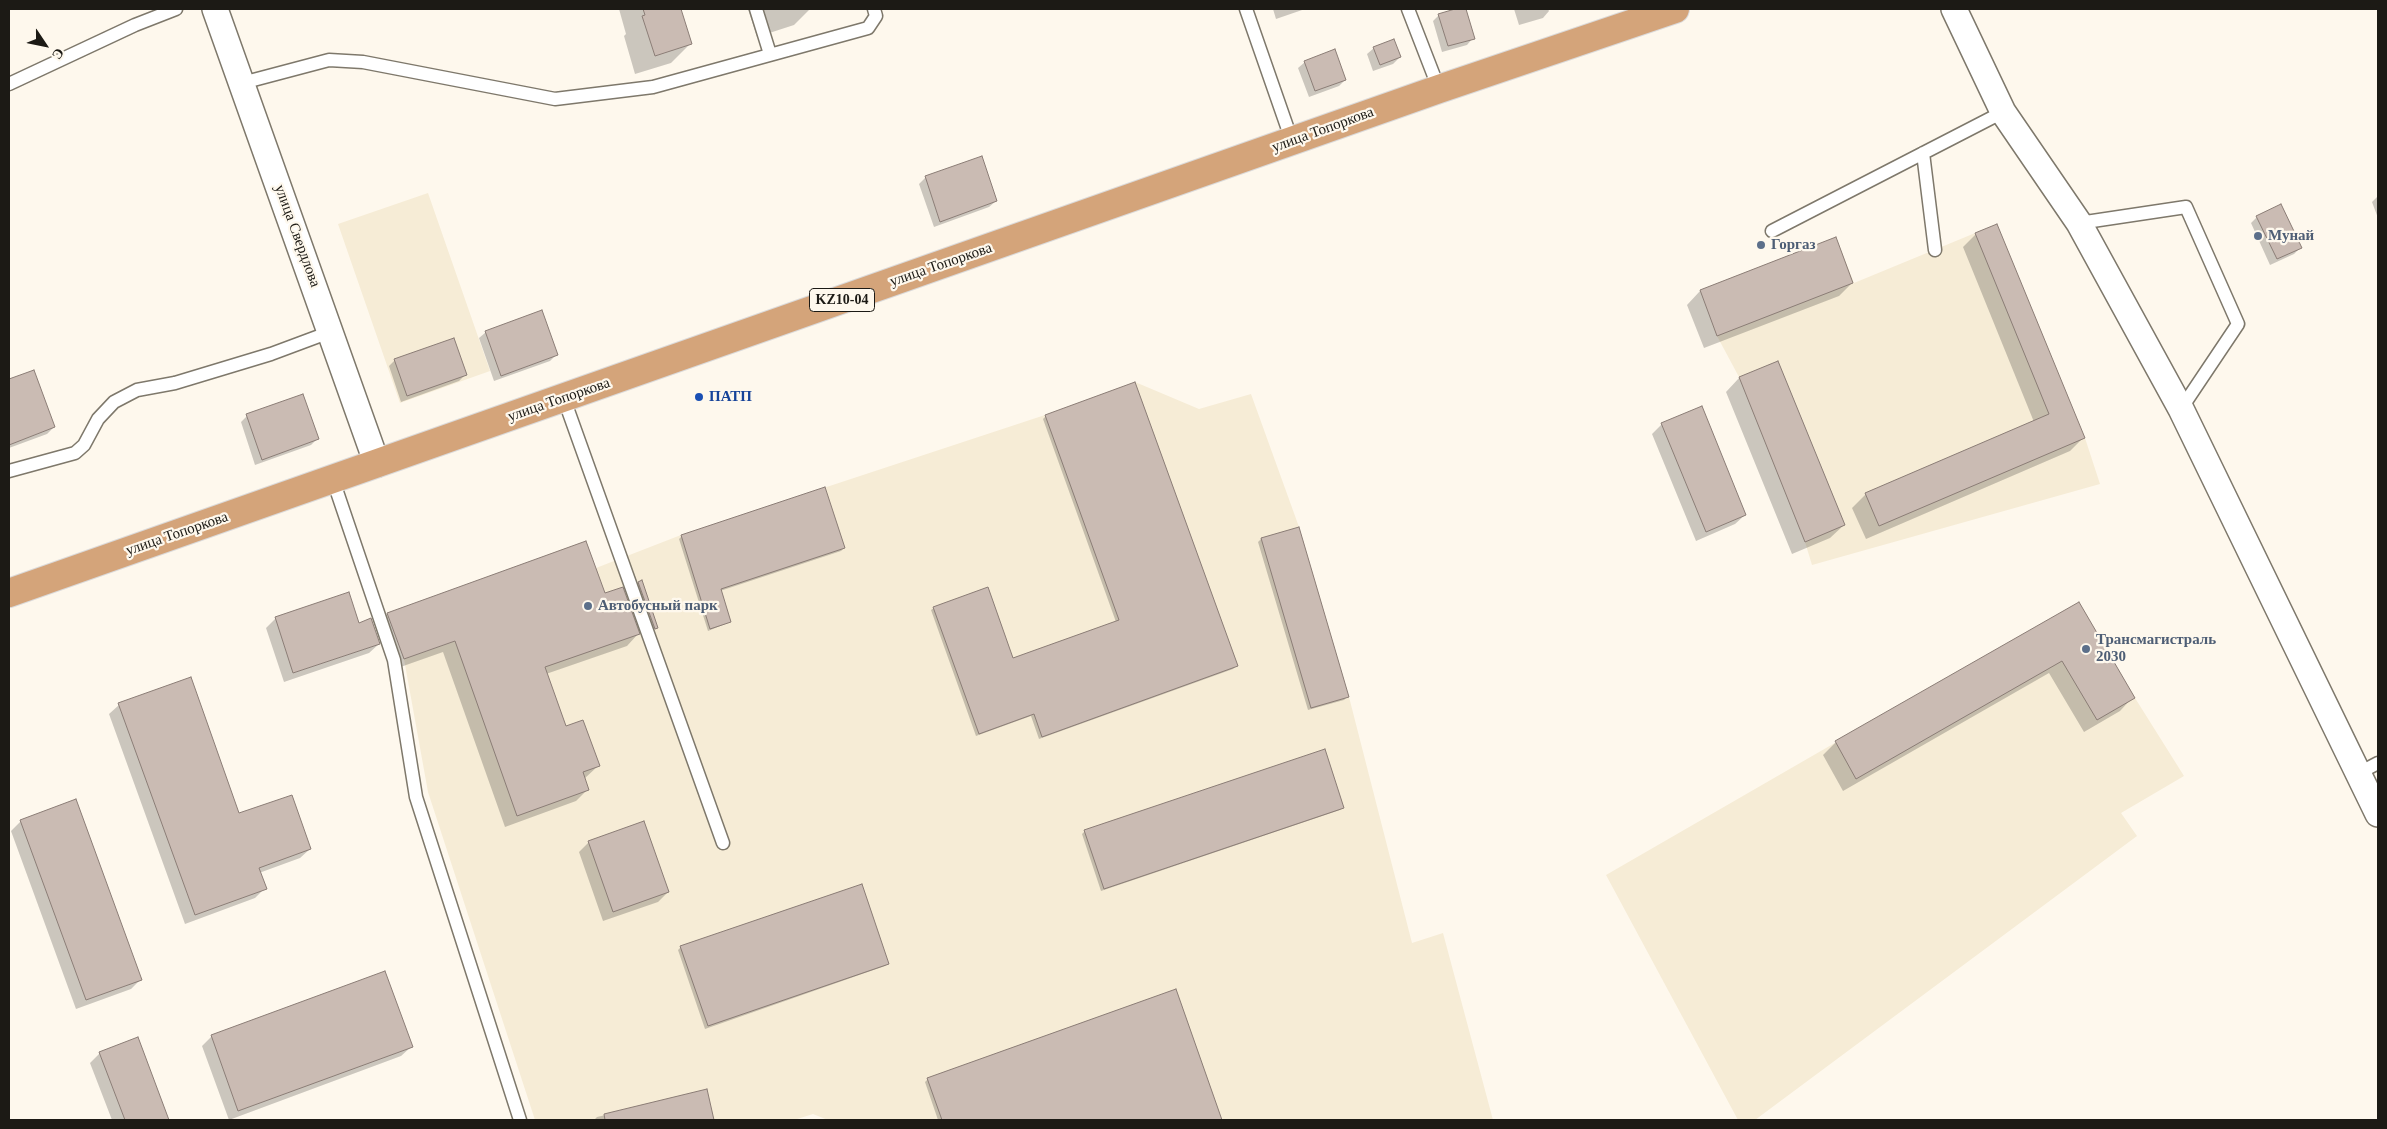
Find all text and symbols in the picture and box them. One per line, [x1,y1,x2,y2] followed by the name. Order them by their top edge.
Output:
[20,20,70,70] north arrow
[49,45,67,62] text: С
[1270,103,1376,157] street label: улица Топоркова
[270,182,324,290] street label: улица Свердлова
[2268,227,2314,245] place label: Мунай
[2252,230,2264,242] marker: Мунай
[1771,236,1815,254] place label: Горгаз
[888,239,994,291] street label: улица Топоркова
[1755,239,1767,251] marker: Горгаз
[810,288,874,312] road number: KZ10-04
[506,374,612,426] street label: улица Топоркова
[709,388,752,406] place label: ПАТП
[693,391,705,403] marker: ПАТП
[124,508,230,560] street label: улица Топоркова
[598,597,718,615] place label: Автобусный парк
[582,600,594,612] marker: Автобусный парк
[2096,631,2216,666] place label: Трансмагистраль 2030
[2080,643,2092,655] marker: Трансмагистраль 2030

